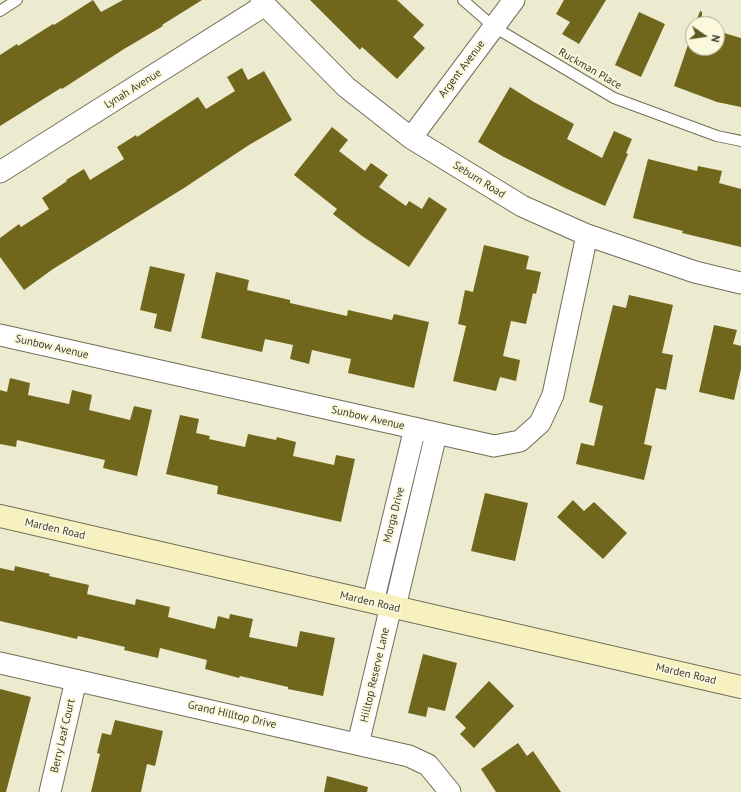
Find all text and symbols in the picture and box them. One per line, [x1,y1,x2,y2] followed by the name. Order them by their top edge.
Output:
[685,16,725,56] north arrow
[708,33,723,44] text: N
[436,38,488,100] street label: Argent Avenue
[556,46,624,92] street label: Ruckman Place
[102,66,164,112] street label: Lynah Avenue
[450,159,508,201] street label: Seburn Road
[14,332,90,362] street label: Sunbow Avenue
[330,403,406,433] street label: Sunbow Avenue
[381,486,407,544] street label: Morga Drive
[23,516,87,542] street label: Marden Road
[338,589,402,615] street label: Marden Road
[358,626,392,724] street label: Hilltop Reserve Lane
[654,661,718,687] street label: Marden Road
[48,698,78,774] street label: Berry Leaf Court
[186,698,278,732] street label: Grand Hilltop Drive

